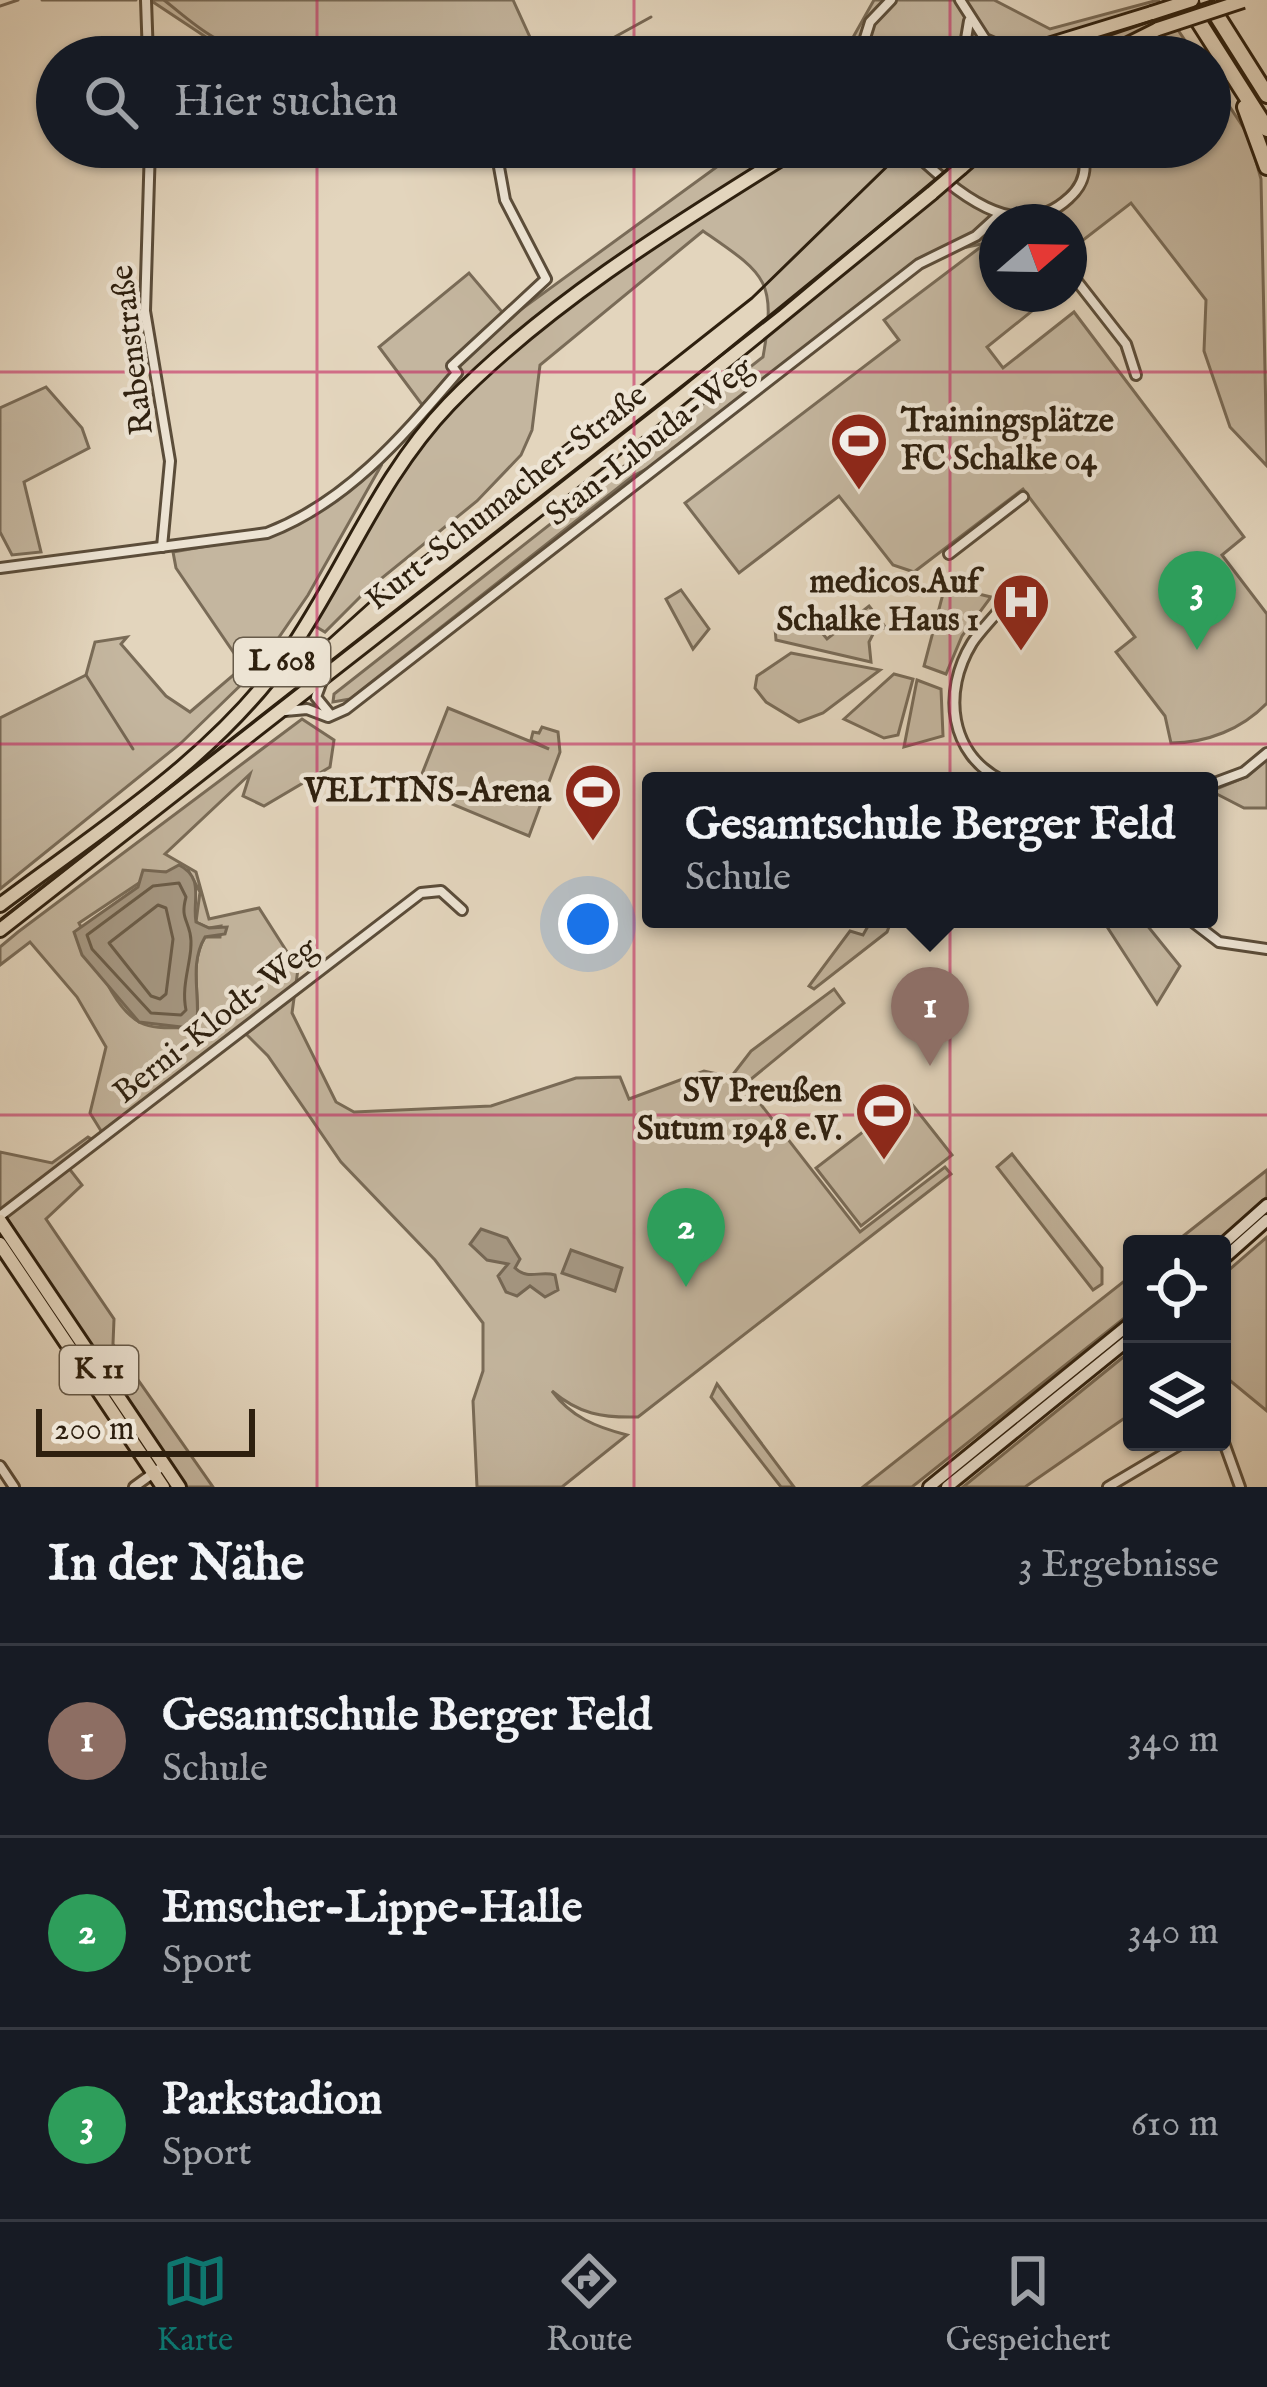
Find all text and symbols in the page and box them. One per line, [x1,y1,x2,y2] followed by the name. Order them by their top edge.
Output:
[36,36,1231,168] search box
[78,69,144,135] icon: search
[174,74,398,131] text: Hier suchen
[979,204,1087,312] north arrow
[102,263,164,437] street label: Rabenstraße
[538,347,763,536] street label: Stan-Libuda-Weg
[358,375,656,621] street label: Kurt-Schumacher-Straße
[900,401,1114,481] place label: Trainingsplätze FC Schalke 04
[828,410,890,492] sports icon: Trainingsplätze FC Schalke 04
[1158,551,1236,650] pin: 3
[776,562,985,642] place label: medicos.Auf Schalke Haus 1
[990,571,1052,653] hospital icon: medicos.Auf Schalke Haus 1
[234,638,330,686] road number: L 608
[562,761,624,843] sports icon: VELTINS-Arena
[303,771,552,813] place label: VELTINS-Arena
[642,772,1218,928] popup
[685,797,1175,854] text: Gesamtschule Berger Feld
[685,854,791,903] text: Schule
[558,894,618,954] your location
[105,927,328,1114] street label: Berni-Klodt-Weg
[891,967,969,1066] pin: 1
[637,1071,842,1151] place label: SV Preußen Sutum 1948 e.V.
[853,1080,915,1162] sports icon: SV Preußen Sutum 1948 e.V.
[647,1188,725,1287] pin: 2
[1123,1235,1231,1451] map controls
[1123,1235,1231,1343] button: locate
[1123,1343,1231,1451] button: layers
[60,1346,138,1394] road number: K 11
[36,1403,255,1456] scale bar
[54,1409,135,1451] text: 200 m
[48,1533,304,1598] text: In der Nähe
[1018,1541,1219,1590] text: 3 Ergebnisse
[162,1688,652,1745] text: Gesamtschule Berger Feld
[80,1716,94,1765] text: 1
[1128,1716,1219,1765] text: 340 m
[162,1745,268,1794] text: Schule
[162,1880,582,1937] text: Emscher-Lippe-Halle
[78,1908,96,1957] text: 2
[1128,1908,1219,1957] text: 340 m
[162,1937,252,1986] text: Sport
[162,2072,382,2129] text: Parkstadion
[80,2100,94,2149] text: 3
[1131,2100,1219,2149] text: 610 m
[162,2129,252,2178] text: Sport
[157,2248,233,2362] tab: Karte
[546,2248,632,2362] tab: Route
[946,2248,1110,2362] tab: Gespeichert

